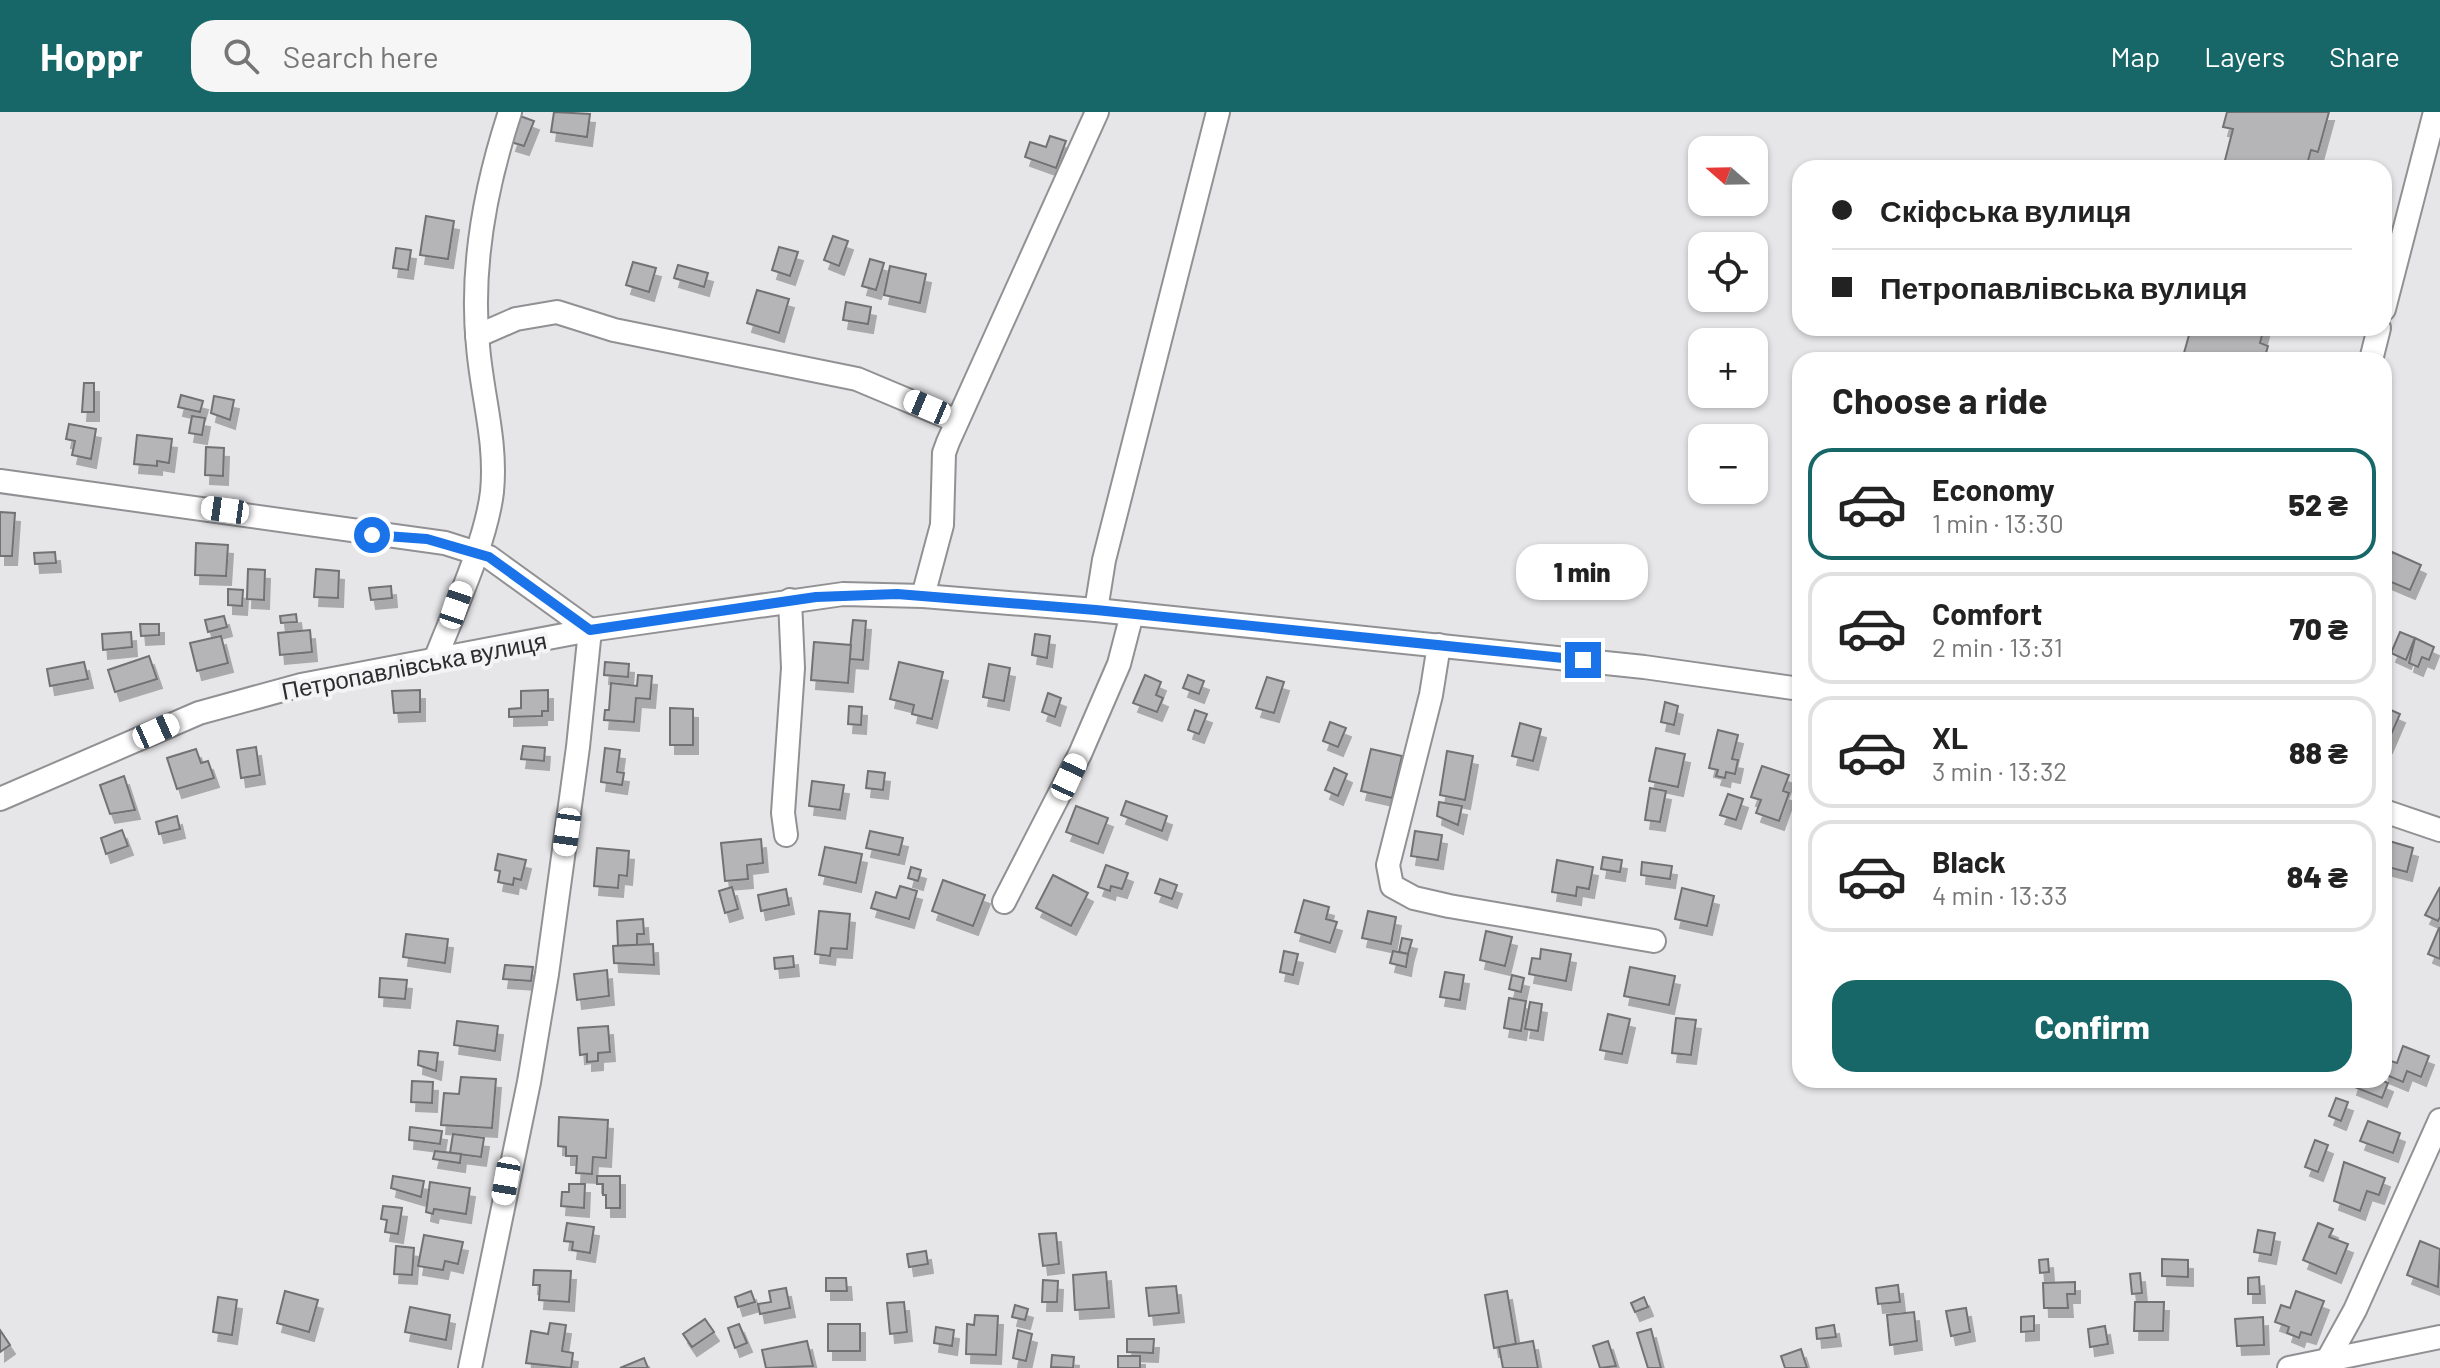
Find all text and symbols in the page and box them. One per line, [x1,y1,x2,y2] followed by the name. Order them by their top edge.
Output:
[191,20,751,92] search box
[40,33,143,79] text: Hoppr
[219,34,263,78] icon: search
[283,38,439,74] text: Search here
[2110,39,2160,73] text: Map
[2204,39,2285,73] text: Layers
[2329,39,2400,73] text: Share
[1688,136,1768,216] north arrow
[1688,136,1768,504] map controls
[1880,192,2132,228] text: Скіфська вулиця
[1688,232,1768,312] button: locate
[1880,269,2247,305] text: Петропавлівська вулиця
[1688,328,1768,408] button: +
[1832,378,2048,421] text: Choose a ride
[900,387,954,427] car
[1688,424,1768,504] button: −
[1836,468,1908,540] icon: car
[1932,471,2055,507] text: Economy
[2289,486,2348,522] text: 52 ₴
[200,495,250,525] car
[1932,507,2064,538] text: 1 min · 13:30
[354,517,390,553] route start
[1517,544,1649,600] callout: 1 min
[1553,556,1611,587] text: 1 min
[437,578,475,632] car
[1836,592,1908,664] icon: car
[1932,595,2042,631] text: Comfort
[2290,610,2348,646] text: 70 ₴
[279,625,549,705] street label: Петропавлівська вулиця
[1932,631,2063,662] text: 2 min · 13:31
[1565,642,1601,678] route end
[129,710,183,752] car
[1836,716,1908,788] icon: car
[1932,719,1968,755] text: XL
[2289,734,2348,770] text: 88 ₴
[1048,750,1090,804] car
[1932,755,2067,786] text: 3 min · 13:32
[552,807,582,857] car
[1836,840,1908,912] icon: car
[1932,843,2006,879] text: Black
[2287,858,2348,894] text: 84 ₴
[1932,879,2068,910] text: 4 min · 13:33
[1832,980,2352,1072] button: Confirm
[490,1155,522,1207] car

